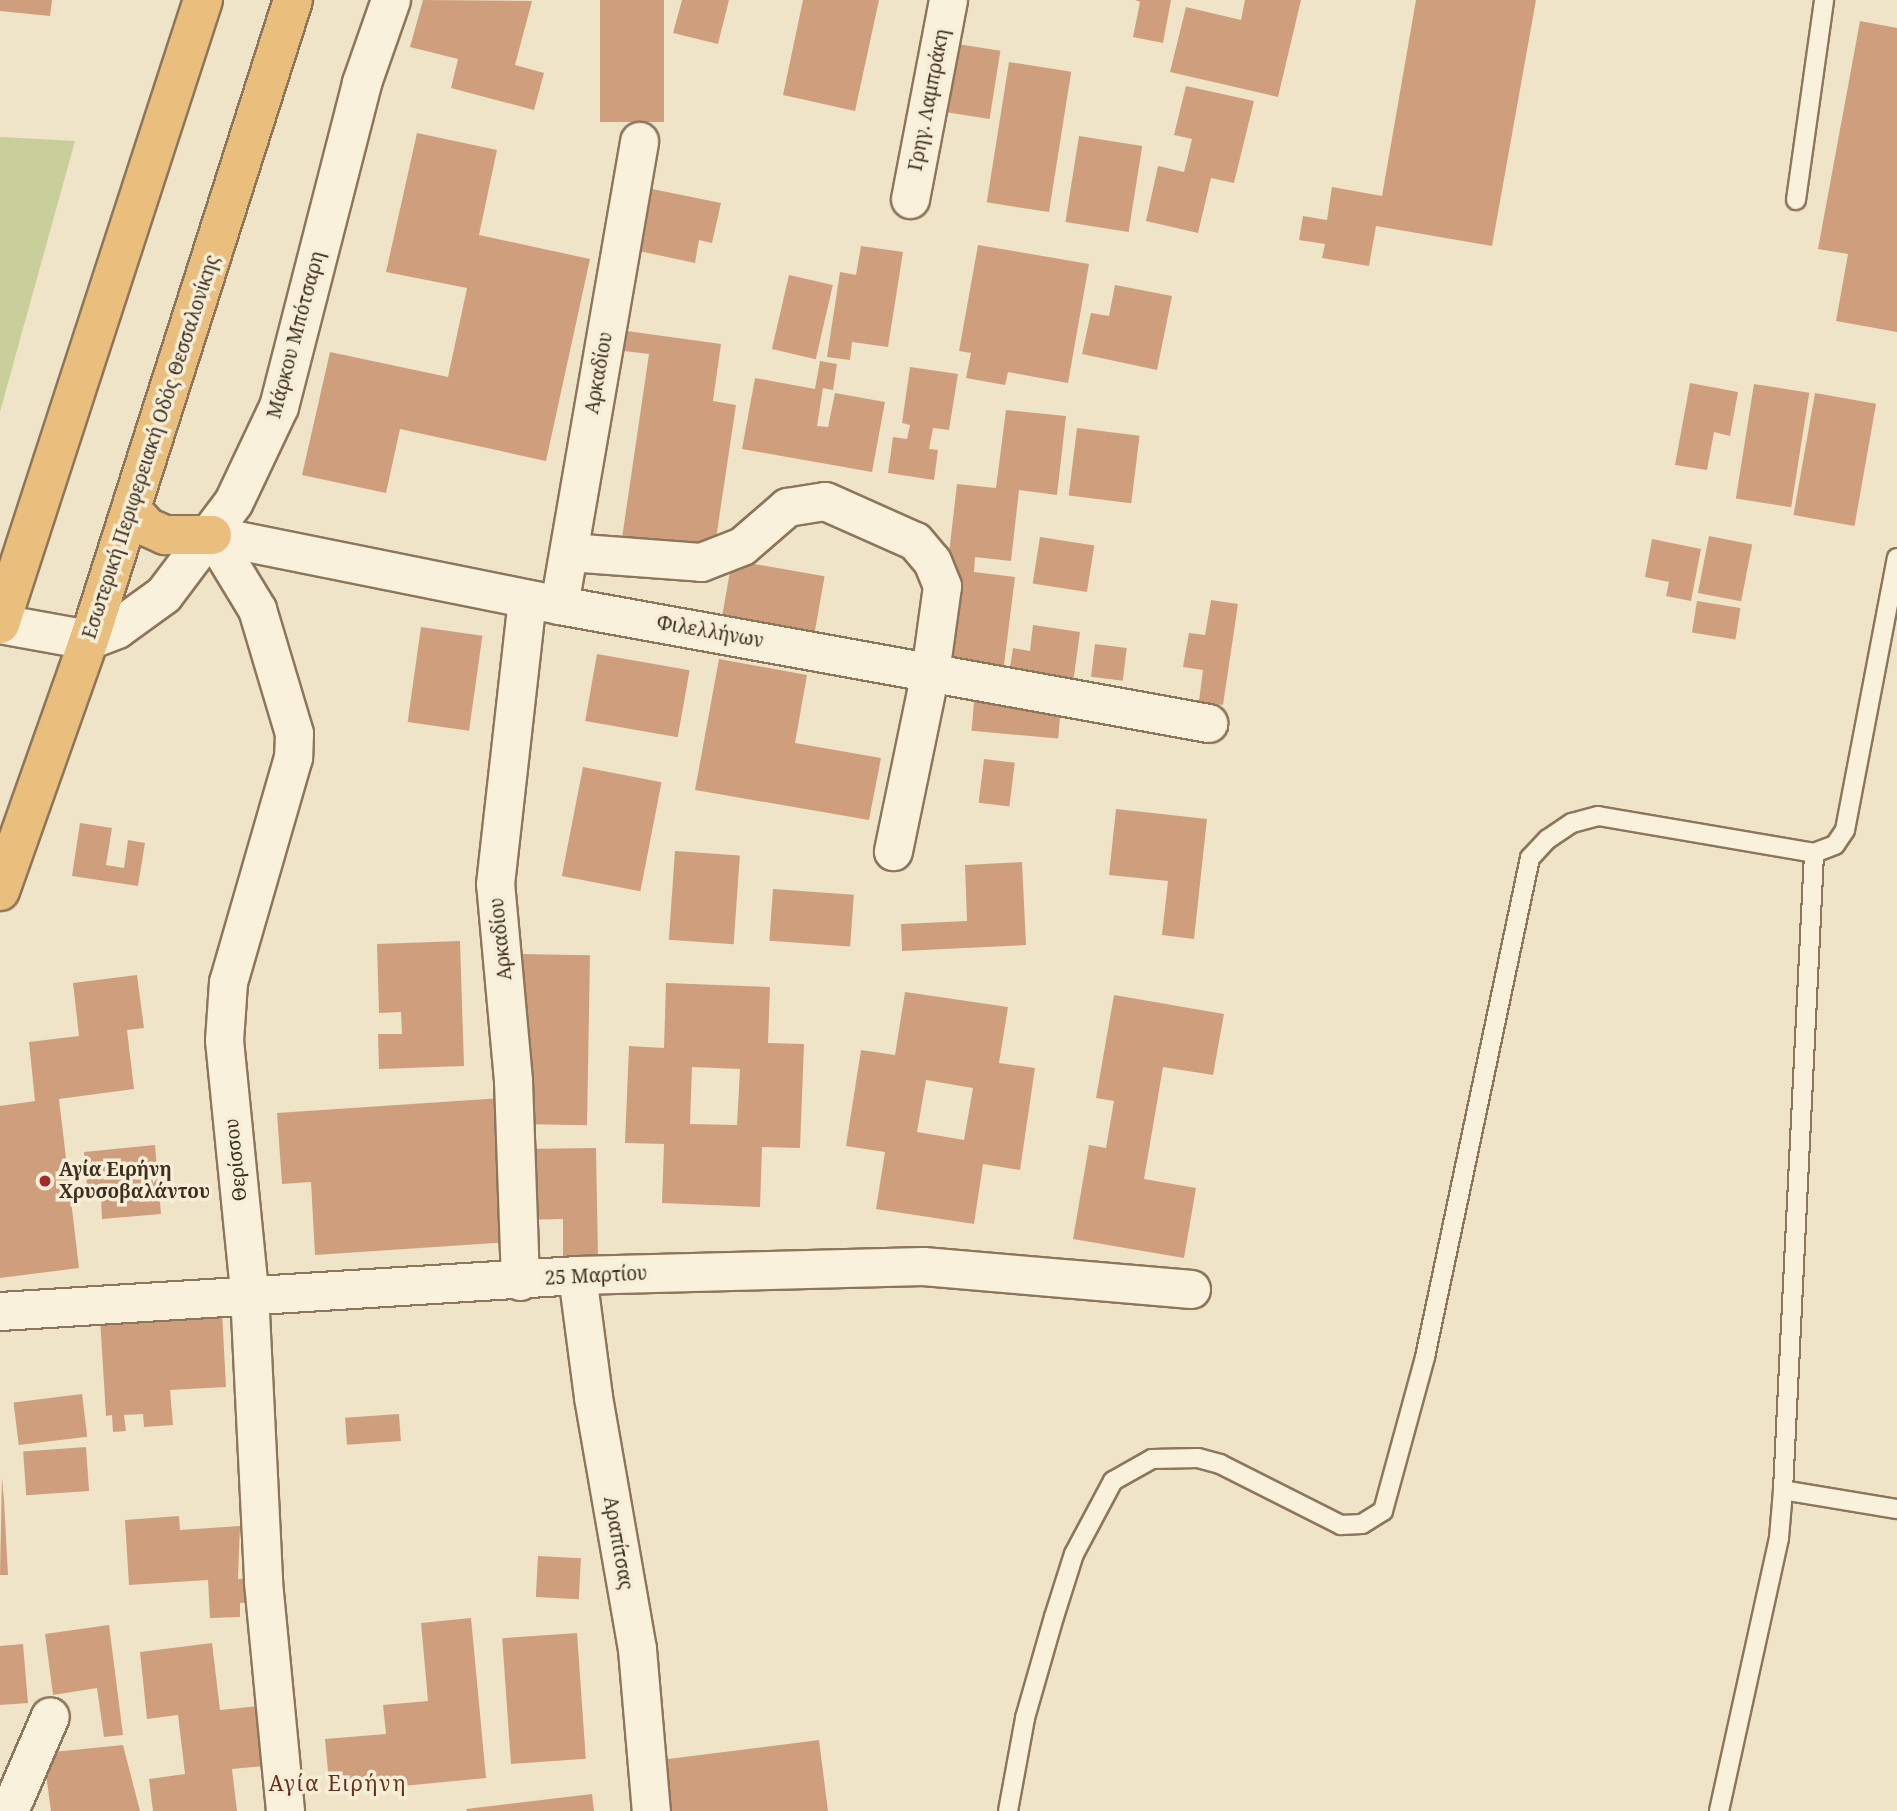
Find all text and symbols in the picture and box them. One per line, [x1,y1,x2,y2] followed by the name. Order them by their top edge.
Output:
[904,27,954,173] street label: Γρηγ. Λαμπράκη
[263,249,329,421] street label: Μάρκου Μπότσαρη
[78,252,224,642] street label: Εσωτερική Περιφερειακή Οδός Θεσσαλονίκης
[581,330,617,416] street label: Αρκαδίου
[655,611,765,653] street label: Φιλελλήνων
[485,897,517,981] street label: Αρκαδίου
[220,1118,252,1202] street label: Θερίσσου
[59,1159,210,1203] place label: Αγία Ειρήνη Χρυσοβαλάντου
[37,1173,53,1189] marker: Αγία Ειρήνη Χρυσοβαλάντου
[544,1262,648,1290] street label: 25 Μαρτίου
[599,1495,637,1591] street label: Αραπίτσας
[270,1770,406,1796] district label: Αγία Ειρήνη

